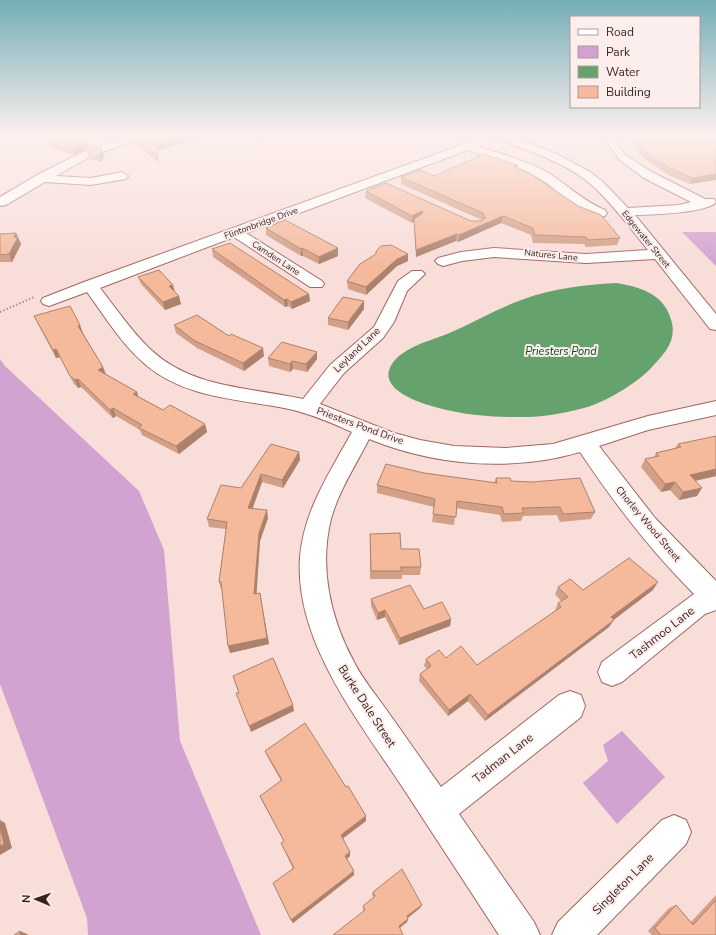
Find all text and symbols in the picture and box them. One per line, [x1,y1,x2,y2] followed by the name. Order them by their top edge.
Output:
[570,16,700,108] legend
[606,24,634,40] text: Road
[606,44,631,60] text: Park
[606,64,640,80] text: Water
[606,84,651,100] text: Building
[223,204,300,242] street label: Flintonbridge Drive
[619,208,673,271] street label: Edgewater Street
[249,238,303,278] street label: Camden Lane
[524,246,579,264] street label: Natures Lane
[331,324,383,376] street label: Leyland Lane
[525,344,597,359] water label: Priesters Pond
[315,404,405,448] street label: Priesters Pond Drive
[612,483,684,565] street label: Chorley Wood Street
[626,603,698,663] street label: Tashmoo Lane
[334,662,400,751] street label: Burke Dale Street
[470,729,536,787] street label: Tadman Lane
[589,850,657,918] street label: Singleton Lane
[16,879,56,919] north arrow
[19,894,34,903] text: N

